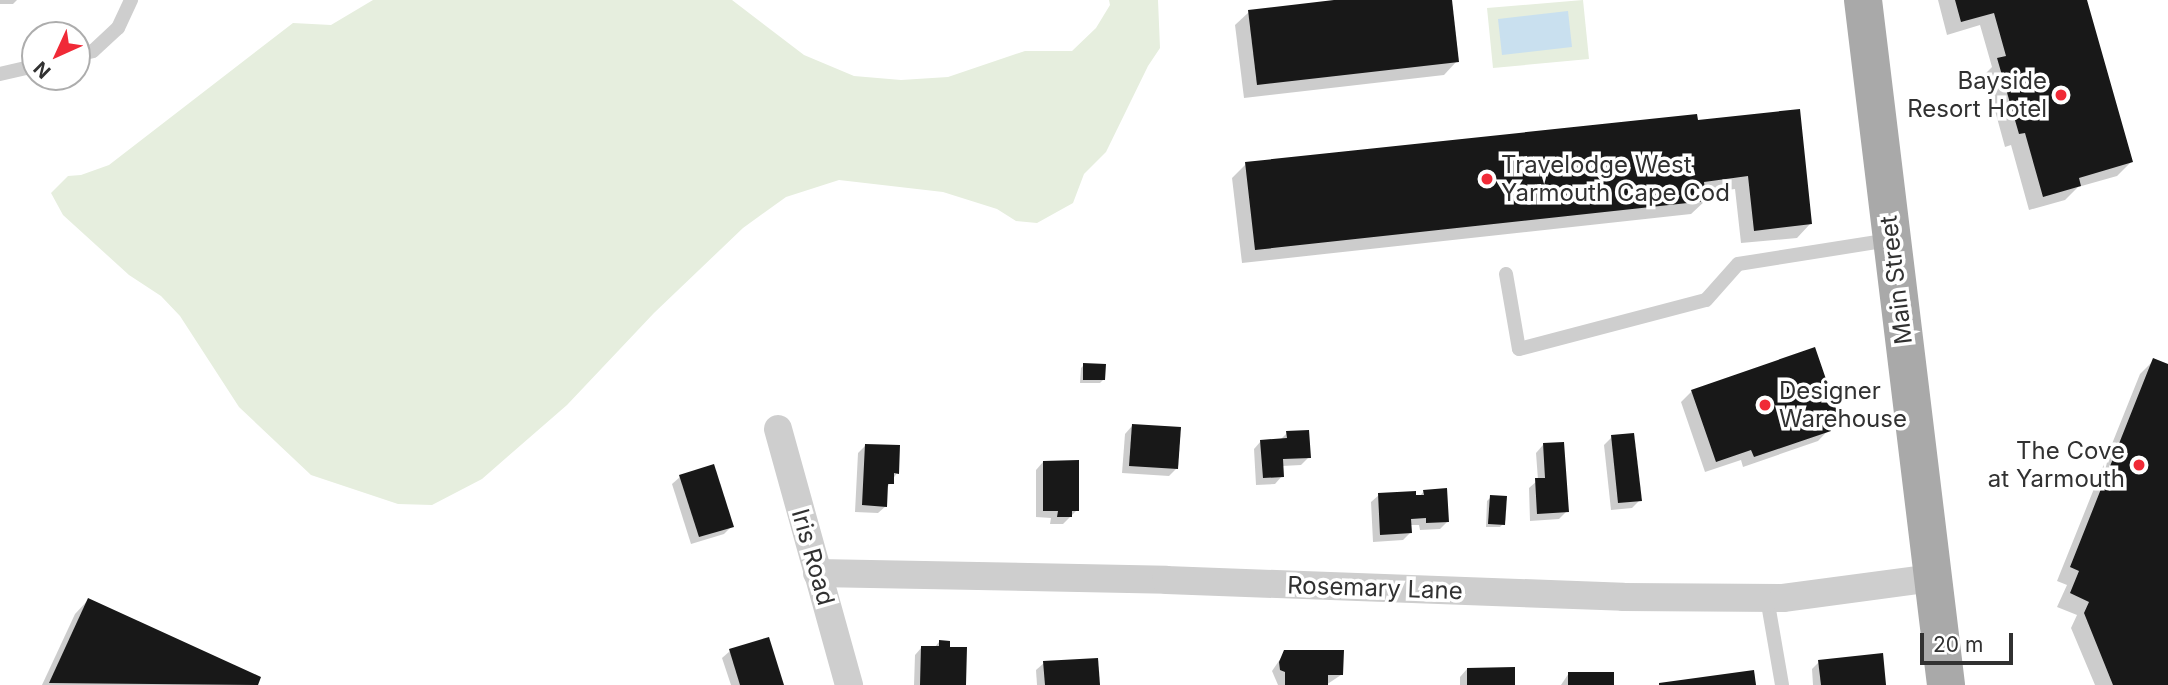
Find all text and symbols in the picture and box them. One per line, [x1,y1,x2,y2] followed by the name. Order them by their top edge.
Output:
[21,21,91,91] north arrow
[29,57,55,83] text: N
[1907,67,2047,123] place label: Bayside Resort Hotel
[2053,87,2069,103] marker: Bayside Resort Hotel
[1501,151,1730,207] place label: Travelodge West Yarmouth Cape Cod
[1479,171,1495,187] marker: Travelodge West Yarmouth Cape Cod
[1874,214,1918,346] street label: Main Street
[1779,377,1907,433] place label: Designer Warehouse
[1757,397,1773,413] marker: Designer Warehouse
[1988,437,2125,493] place label: The Cove at Yarmouth
[2131,457,2147,473] marker: The Cove at Yarmouth
[786,505,840,609] street label: Iris Road
[1287,571,1463,605] street label: Rosemary Lane
[1923,618,2016,662] scale bar
[1933,632,1983,657] text: 20 m

